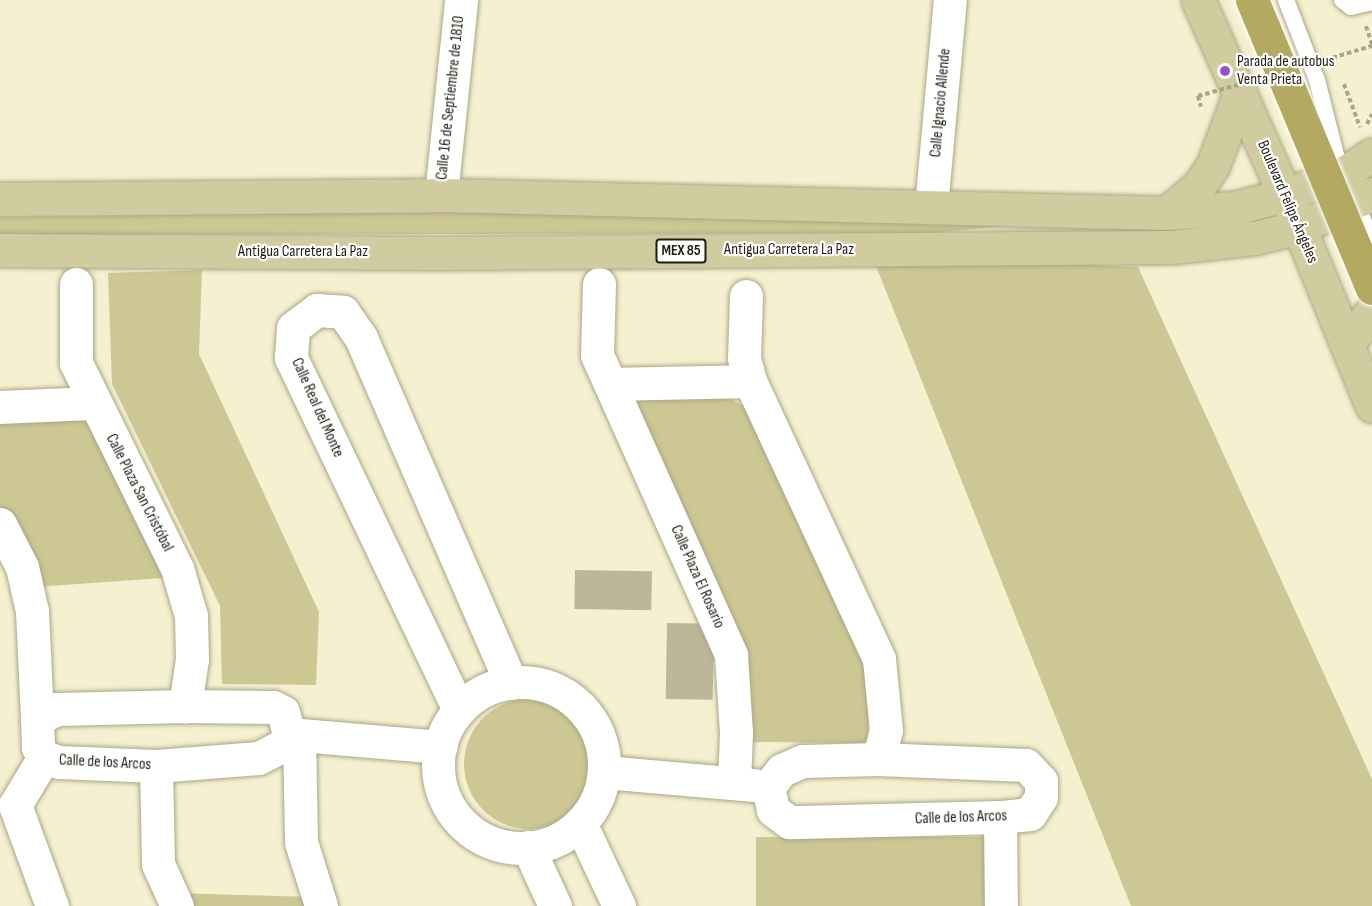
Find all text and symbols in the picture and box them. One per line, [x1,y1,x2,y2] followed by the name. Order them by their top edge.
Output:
[433,15,469,181] street label: Calle 16 de Septiembre de 1810
[927,48,955,158] street label: Calle Ignacio Allende
[1237,52,1335,90] place label: Parada de autobus Venta Prieta
[1218,64,1232,78] marker: Parada de autobus Venta Prieta
[1252,138,1322,266] street label: Boulevard Felipe Ángeles
[654,239,708,263] road number: MEX 85
[724,240,854,260] street label: Antigua Carretera La Paz
[238,242,368,262] street label: Antigua Carretera La Paz
[287,355,347,461] street label: Calle Real del Monte
[101,431,177,555] street label: Calle Plaza San Cristóbal
[666,522,728,632] street label: Calle Plaza El Rosario
[58,751,152,775] street label: Calle de los Arcos
[915,807,1007,829] street label: Calle de los Arcos

